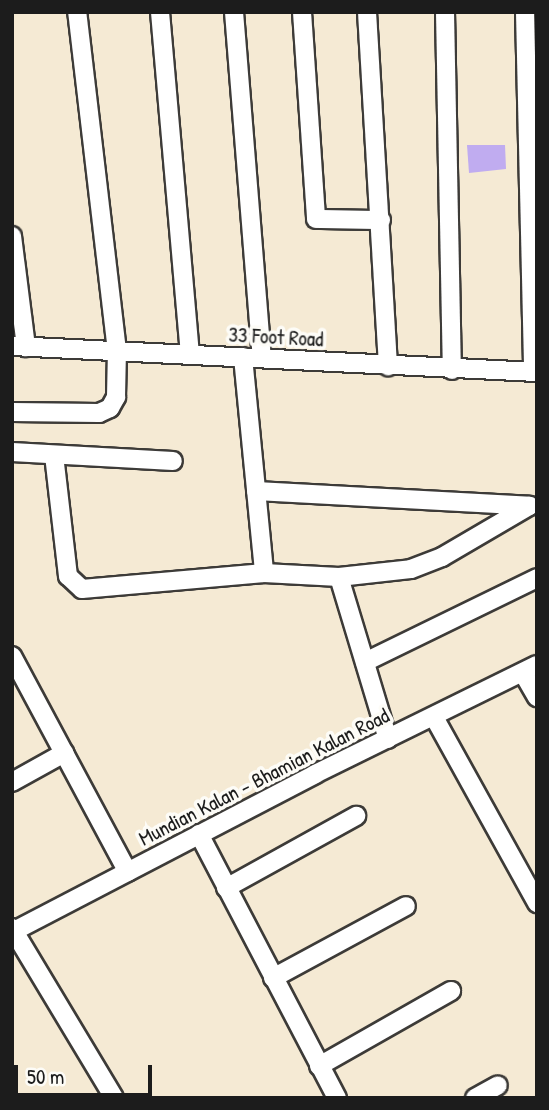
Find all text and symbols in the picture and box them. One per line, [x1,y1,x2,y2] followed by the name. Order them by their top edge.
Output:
[228,322,324,352] street label: 33 Foot Road
[135,703,393,851] street label: Mundian Kalan - Bhamian Kalan Road
[18,1050,156,1094] scale bar
[27,1062,64,1091] text: 50 m

